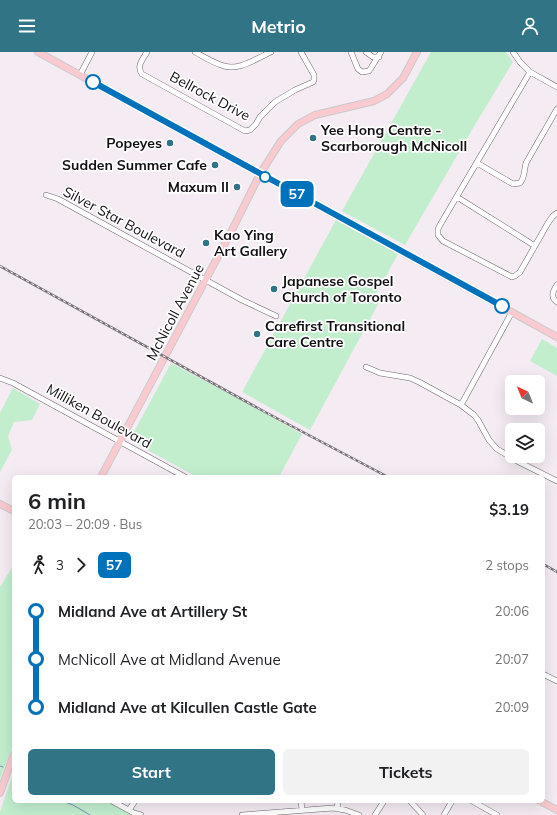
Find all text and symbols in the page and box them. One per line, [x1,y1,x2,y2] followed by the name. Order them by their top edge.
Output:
[16,15,38,37] icon: menu
[251,15,306,38] text: Metrio
[519,15,541,37] icon: person
[167,67,253,125] street label: Bellrock Drive
[85,74,101,90] unlabelled marker
[320,121,467,155] place label: Yee Hong Centre - Scarborough McNicoll
[308,133,318,143] marker: Yee Hong Centre - Scarborough McNicoll
[106,134,162,152] place label: Popeyes
[165,138,175,148] marker: Popeyes
[62,156,207,174] place label: Sudden Summer Cafe
[210,160,220,170] marker: Sudden Summer Cafe
[259,171,271,183] unlabelled marker
[168,178,229,196] place label: Maxum II
[279,181,315,207] line badge: 57
[60,182,188,262] street label: Silver Star Boulevard
[232,182,242,192] marker: Maxum II
[289,185,305,203] text: 57
[214,226,287,260] place label: Kao Ying Art Gallery
[201,238,211,248] marker: Kao Ying Art Gallery
[142,261,208,363] street label: McNicoll Avenue
[282,272,402,306] place label: Japanese Gospel Church of Toronto
[269,284,279,294] marker: Japanese Gospel Church of Toronto
[494,298,510,314] unlabelled marker
[265,317,405,351] place label: Carefirst Transitional Care Centre
[252,329,262,339] marker: Carefirst Transitional Care Centre
[505,375,545,415] north arrow
[505,375,545,463] map controls
[43,380,155,452] street label: Milliken Boulevard
[505,423,545,463] button: layers
[28,487,86,515] text: 6 min
[489,500,529,519] text: $3.19
[28,516,142,532] text: 20:03 – 20:09 · Bus
[28,554,50,576] icon: walk
[70,554,92,576] icon: forward
[106,556,123,574] text: 57
[56,557,64,573] text: 3
[485,557,529,573] text: 2 stops
[58,602,247,621] text: Midland Ave at Artillery St
[495,603,529,619] text: 20:06
[58,650,281,669] text: McNicoll Ave at Midland Avenue
[495,651,529,667] text: 20:07
[58,698,317,717] text: Midland Ave at Kilcullen Castle Gate
[495,699,529,715] text: 20:09
[28,749,275,795] button: Start
[283,749,529,795] button: Tickets

